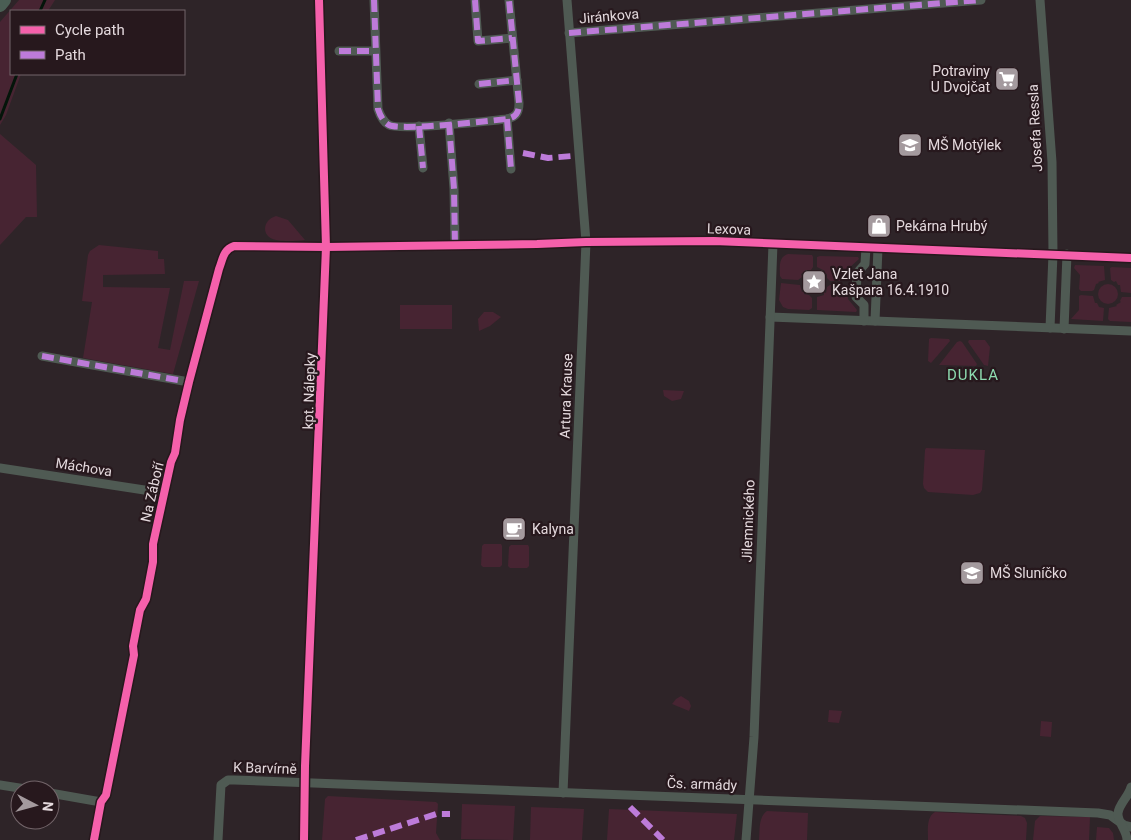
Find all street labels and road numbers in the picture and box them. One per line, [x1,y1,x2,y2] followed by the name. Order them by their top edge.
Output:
[578,5,640,27] street label: Jiránkova
[1025,84,1045,172] street label: Josefa Ressla
[707,220,751,238] street label: Lexova
[300,352,318,430] street label: kpt. Nálepky
[557,353,575,439] street label: Artura Krause
[55,455,113,479] street label: Máchova
[137,460,167,524] street label: Na Záboří
[739,479,757,563] street label: Jilemnického
[233,759,297,777] street label: K Barvírně
[667,774,738,793] street label: Čs. armády

